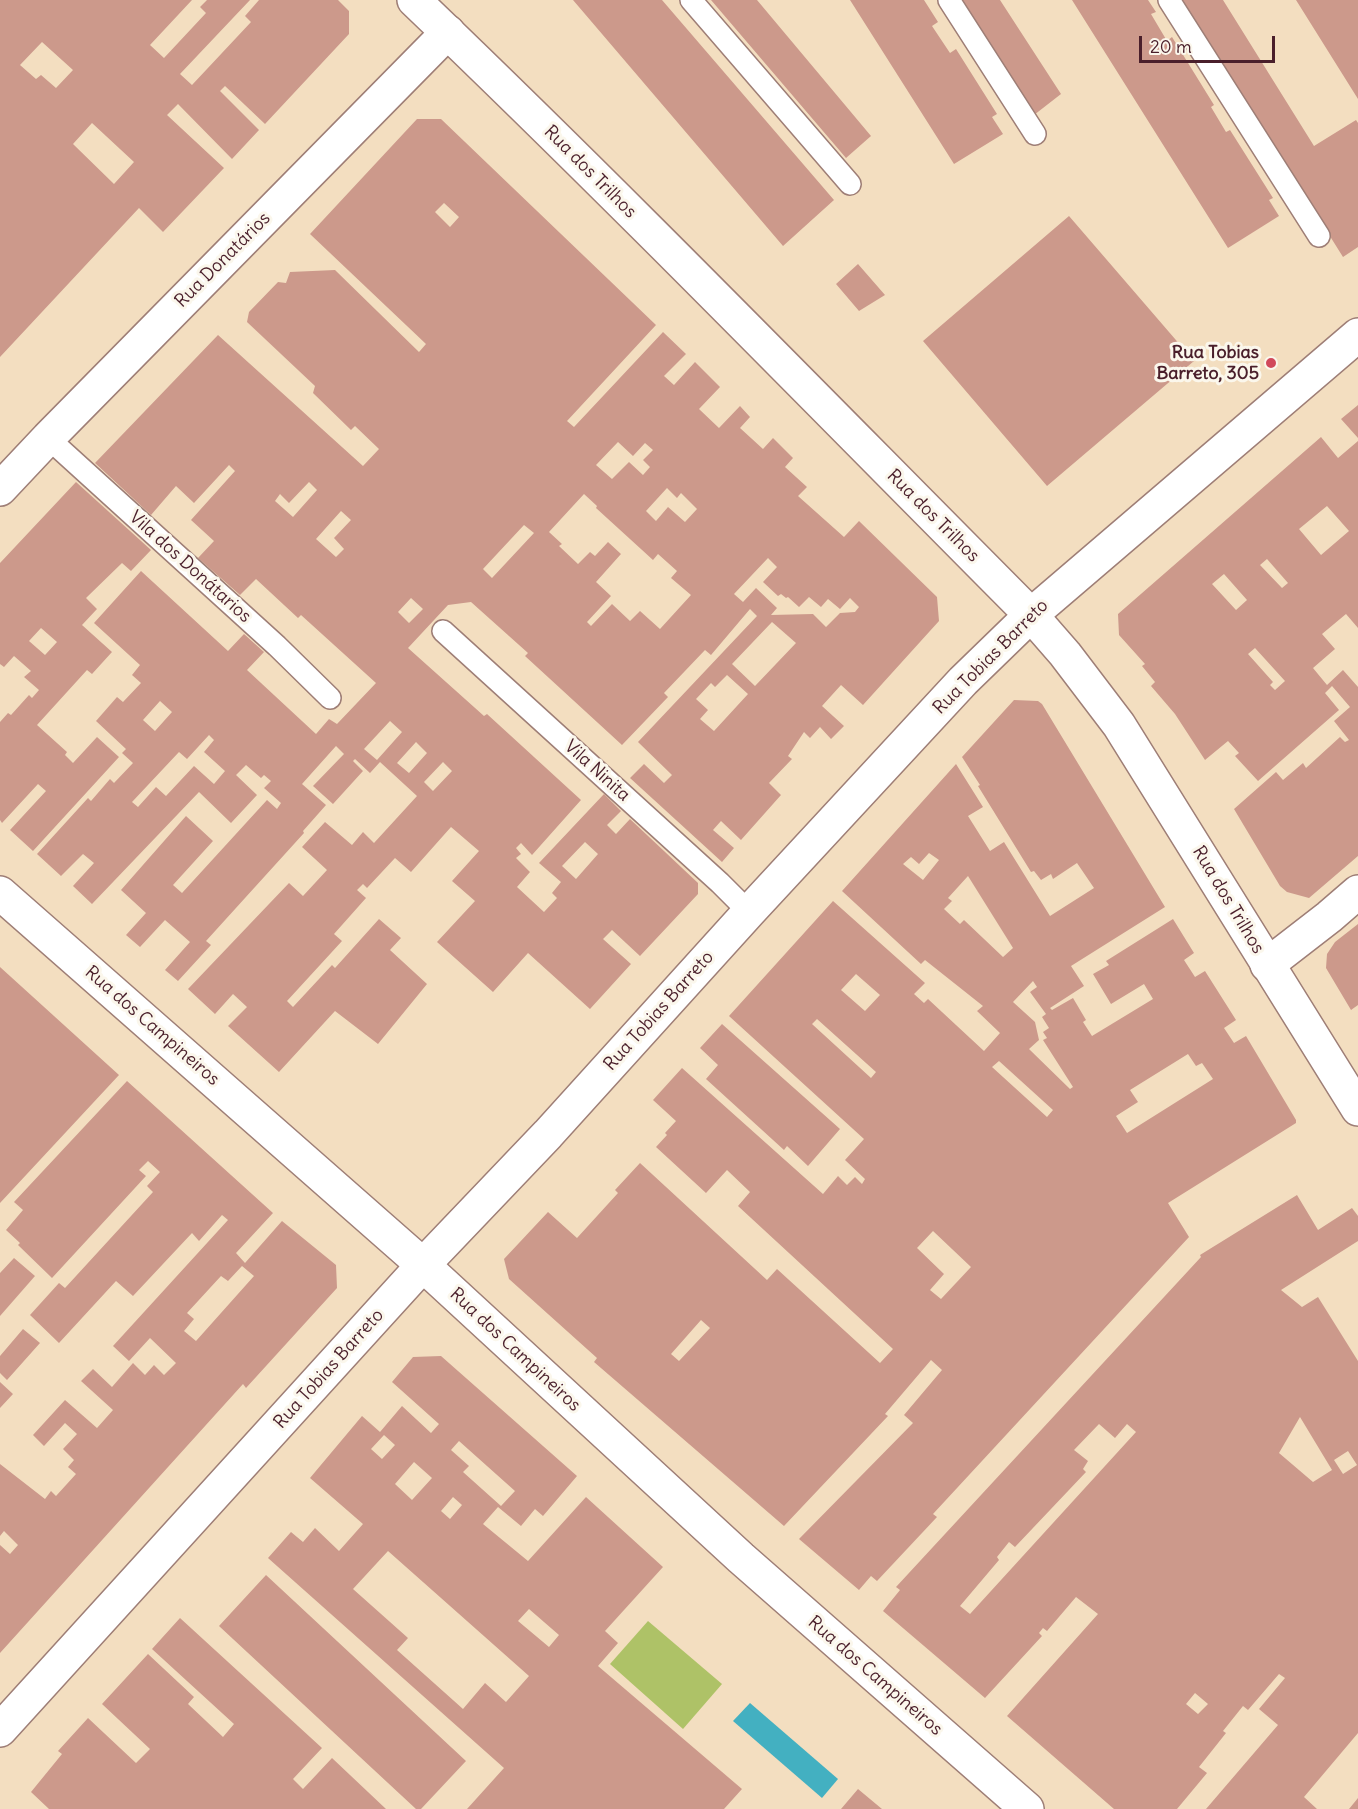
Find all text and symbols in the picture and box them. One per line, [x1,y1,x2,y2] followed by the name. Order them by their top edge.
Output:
[1142,24,1278,62] scale bar
[1150,35,1192,58] text: 20 m
[539,121,641,223] street label: Rua dos Trilhos
[171,208,275,312] street label: Rua Donatários
[1156,342,1259,385] place label: Rua Tobias Barreto, 305
[1264,356,1278,370] marker: Rua Tobias Barreto, 305
[882,465,984,567] street label: Rua dos Trilhos
[125,507,255,627] street label: Vila dos Donátarios
[929,595,1053,719] street label: Rua Tobias Barreto
[560,736,634,806] street label: Vila Ninita
[1187,842,1269,958] street label: Rua dos Trilhos
[600,947,718,1075] street label: Rua Tobias Barreto
[80,962,224,1090] street label: Rua dos Campineiros
[445,1284,585,1416] street label: Rua dos Campineiros
[270,1305,388,1433] street label: Rua Tobias Barreto
[803,1612,947,1740] street label: Rua dos Campineiros

